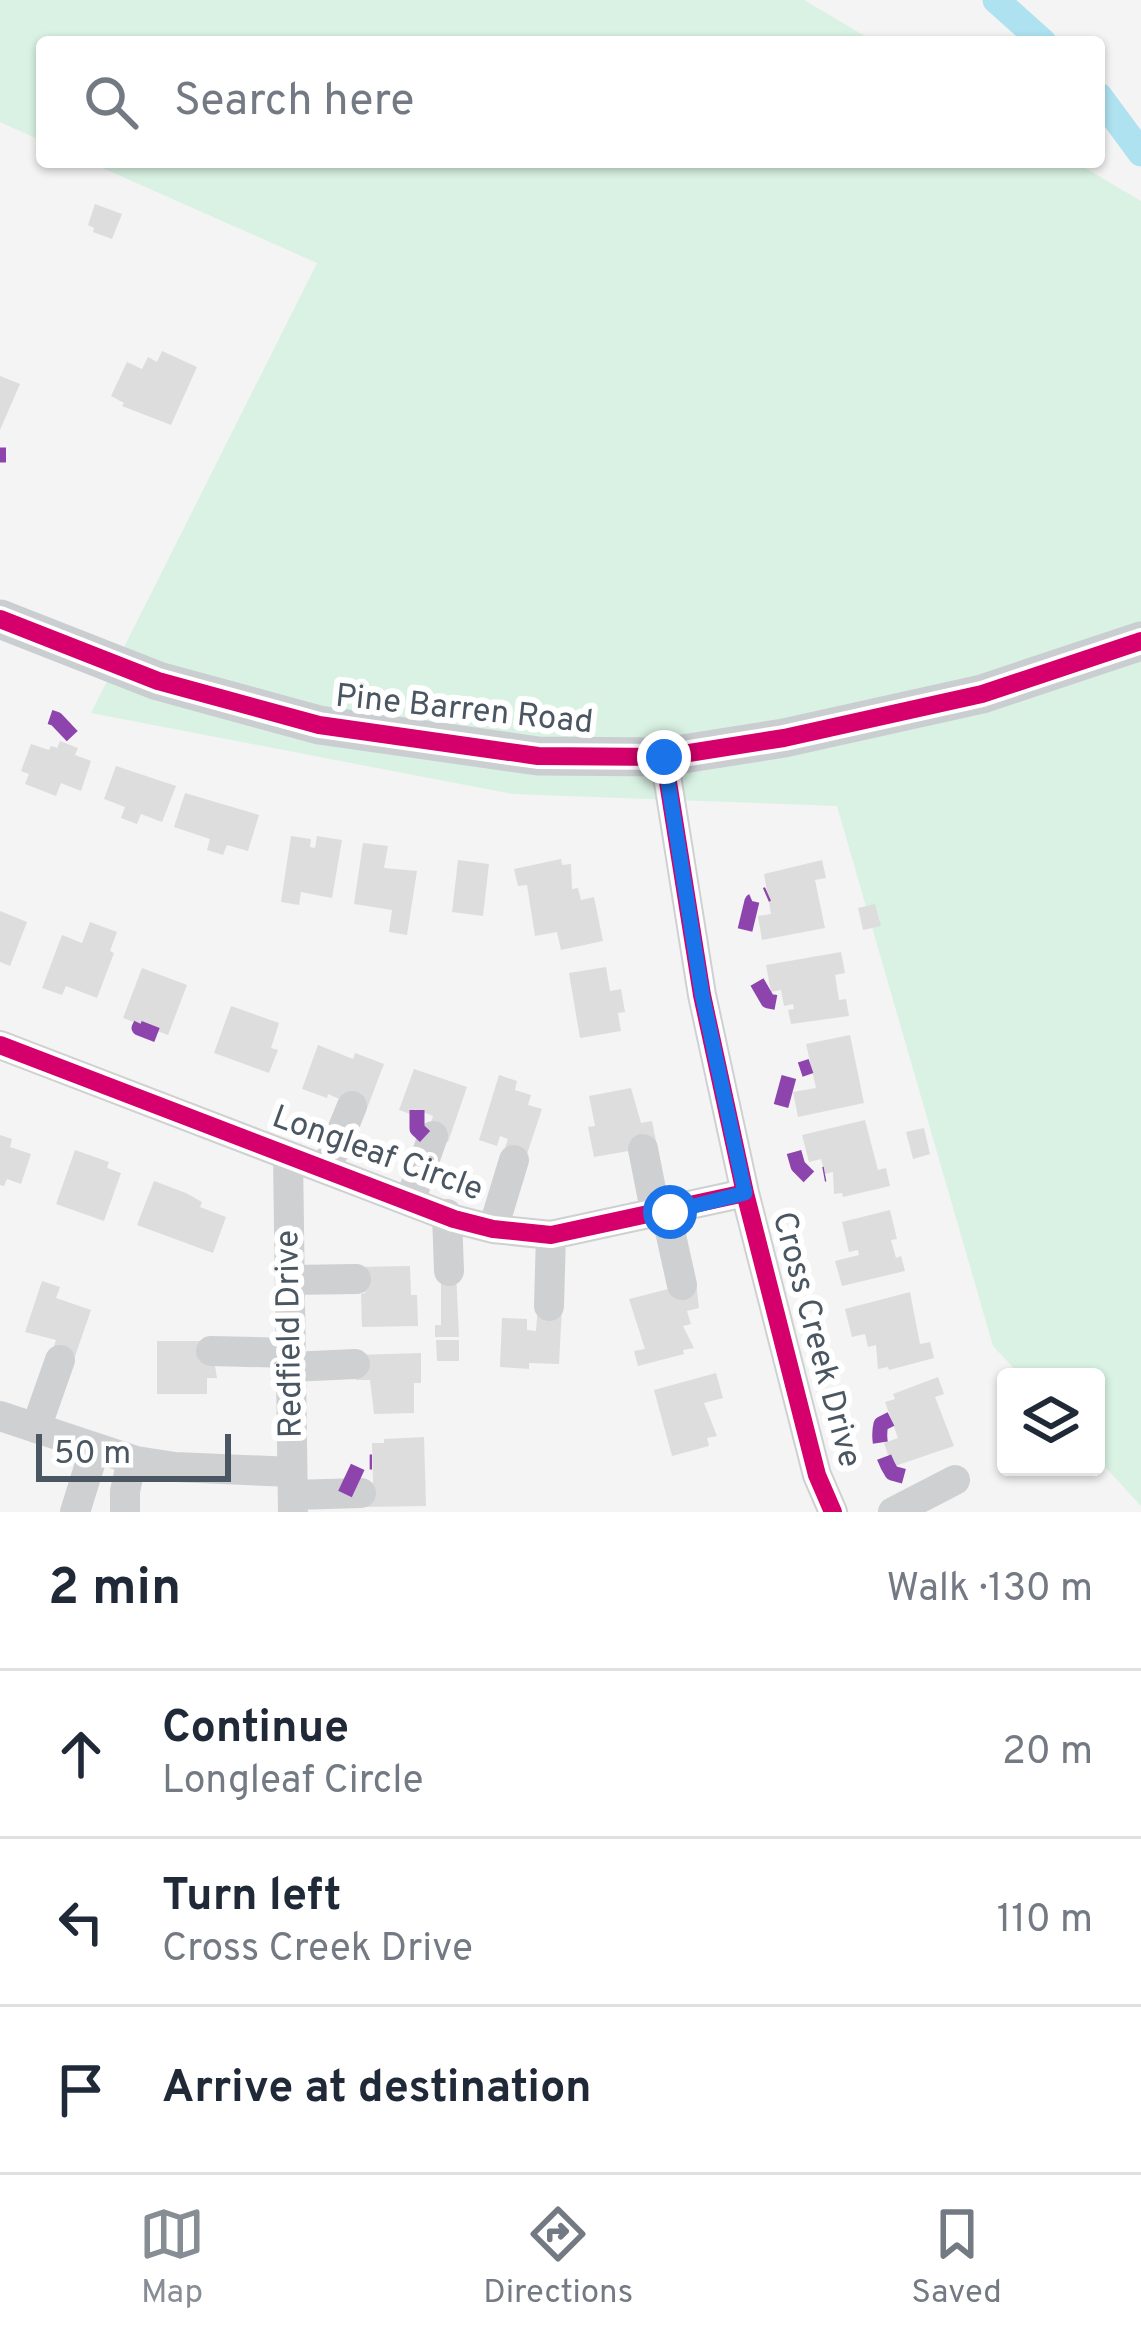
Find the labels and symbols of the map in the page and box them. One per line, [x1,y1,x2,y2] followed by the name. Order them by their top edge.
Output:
[333,677,595,745] street label: Pine Barren Road
[637,730,691,784] route end
[266,1097,488,1213] street label: Longleaf Circle
[643,1185,697,1239] route start
[761,1208,869,1472] street label: Cross Creek Drive
[268,1230,314,1438] street label: Redfield Drive
[36,1428,231,1481] scale bar

